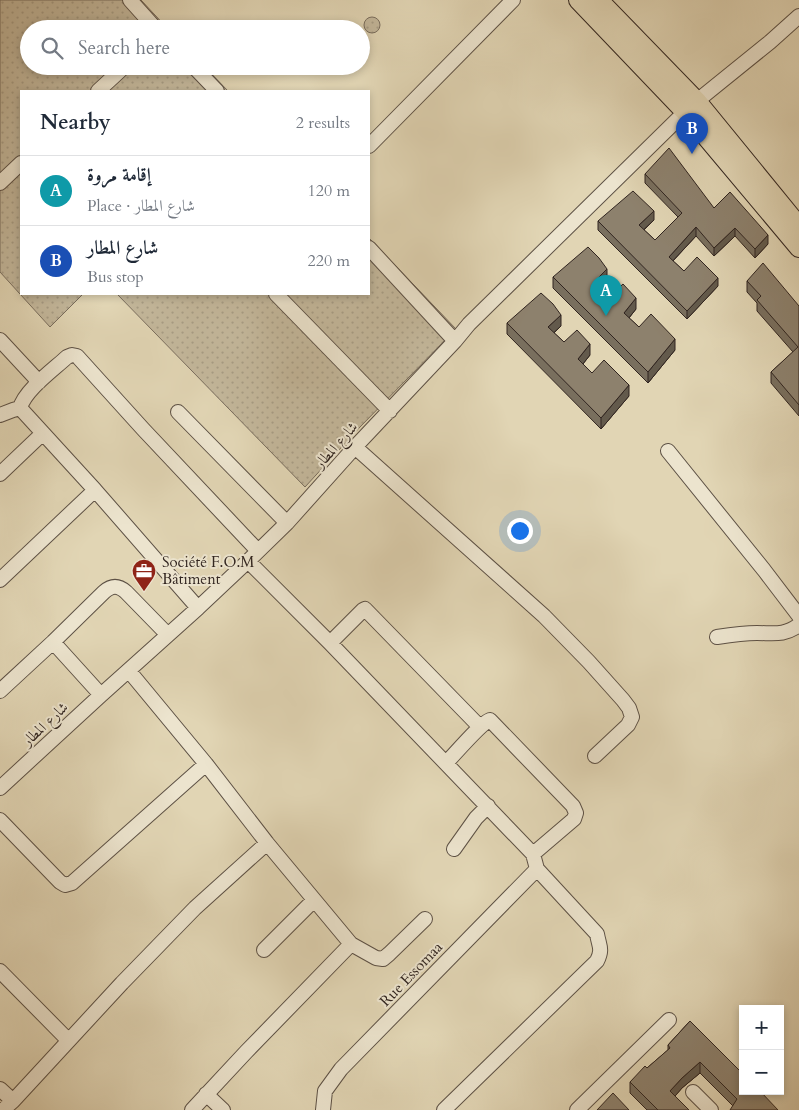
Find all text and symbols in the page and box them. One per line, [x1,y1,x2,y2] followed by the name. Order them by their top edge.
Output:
[20,20,370,75] search box
[38,34,66,62] icon: search
[78,35,170,61] text: Search here
[40,108,111,137] text: Nearby
[296,112,350,134] text: 2 results
[676,113,708,154] pin: B
[87,162,151,188] text: إقامة مروة
[50,180,62,202] text: A
[308,180,350,202] text: 120 m
[87,195,195,217] text: Place · شارع المطار
[87,235,158,261] text: شارع المطار
[50,250,62,272] text: B
[308,250,350,272] text: 220 m
[87,266,144,288] text: Bus stop
[590,275,622,316] pin: A
[308,417,365,476] street label: شارع المطار
[507,518,533,544] your location
[162,552,254,589] place label: Société F.O.M Bâtiment
[131,558,157,592] office icon: Société F.O.M Bâtiment
[16,697,74,754] street label: شارع المطار
[375,937,447,1011] street label: Rue Essomaa
[739,1005,784,1095] map controls
[739,1005,784,1050] button: +
[739,1050,784,1095] button: −

